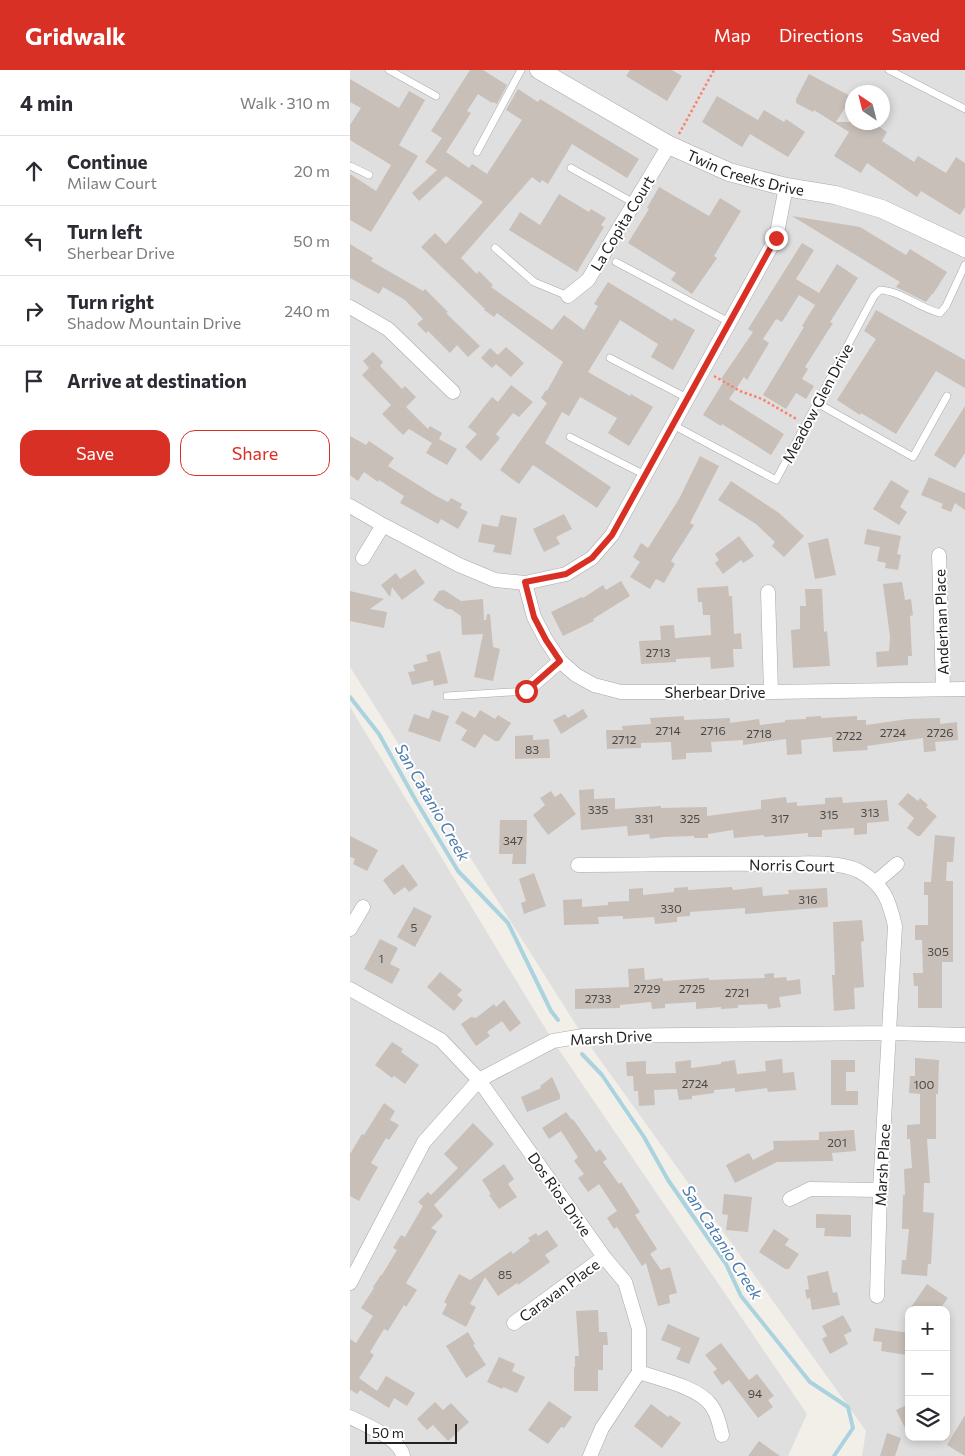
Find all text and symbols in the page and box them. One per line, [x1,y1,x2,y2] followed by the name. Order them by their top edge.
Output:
[25,21,126,50] text: Gridwalk
[714,24,751,46] text: Map
[779,24,863,46] text: Directions
[891,24,940,46] text: Saved
[845,85,890,130] north arrow
[20,90,73,115] text: 4 min
[240,93,330,112] text: Walk · 310 m
[684,145,805,199] street label: Twin Creeks Drive
[67,150,147,173] text: Continue
[20,157,48,185] icon: ahead
[294,161,330,180] text: 20 m
[586,172,658,274] street label: La Copita Court
[67,173,157,192] text: Milaw Court
[67,220,142,243] text: Turn left
[20,227,48,255] icon: left
[765,227,788,250] route end
[293,231,330,250] text: 50 m
[67,243,175,262] text: Sherbear Drive
[67,290,154,313] text: Turn right
[20,297,48,325] icon: right
[284,301,330,320] text: 240 m
[67,313,241,332] text: Shadow Mountain Drive
[778,340,856,466] street label: Meadow Glen Drive
[20,367,48,395] icon: arrive
[67,369,247,392] text: Arrive at destination
[20,430,170,476] button: Save
[180,430,330,476] button: Share
[930,569,952,675] street label: Anderhan Place
[646,645,671,659] house number: 2713
[515,680,538,703] route start
[664,683,766,701] street label: Sherbear Drive
[655,723,681,737] house number: 2714
[700,723,726,737] house number: 2716
[880,725,906,739] house number: 2724
[927,725,953,739] house number: 2726
[746,726,772,740] house number: 2718
[836,728,862,742] house number: 2722
[612,732,637,746] house number: 2712
[392,740,475,865] water label: San Catanio Creek
[525,742,539,756] house number: 83
[588,802,608,816] house number: 335
[861,805,880,819] house number: 313
[820,807,839,821] house number: 315
[635,811,653,825] house number: 331
[680,811,700,825] house number: 325
[771,811,789,825] house number: 317
[503,833,523,847] house number: 347
[749,855,835,875] street label: Norris Court
[798,892,818,906] house number: 316
[660,901,682,915] house number: 330
[411,920,418,934] house number: 5
[927,944,949,958] house number: 305
[378,951,384,965] house number: 1
[634,981,660,995] house number: 2729
[679,981,705,995] house number: 2725
[725,985,749,999] house number: 2721
[585,991,611,1005] house number: 2733
[569,1026,653,1048] street label: Marsh Drive
[682,1076,708,1090] house number: 2724
[914,1077,935,1091] house number: 100
[871,1123,893,1207] street label: Marsh Place
[827,1135,847,1149] house number: 201
[524,1149,596,1239] street label: Dos Rios Drive
[679,1181,767,1303] water label: San Catanio Creek
[515,1255,603,1325] street label: Caravan Place
[498,1267,512,1281] house number: 85
[905,1306,950,1441] map controls
[905,1306,950,1351] button: +
[905,1351,950,1396] button: −
[748,1386,762,1400] house number: 94
[905,1396,950,1441] button: layers
[365,1421,458,1444] scale bar
[372,1424,404,1441] text: 50 m

